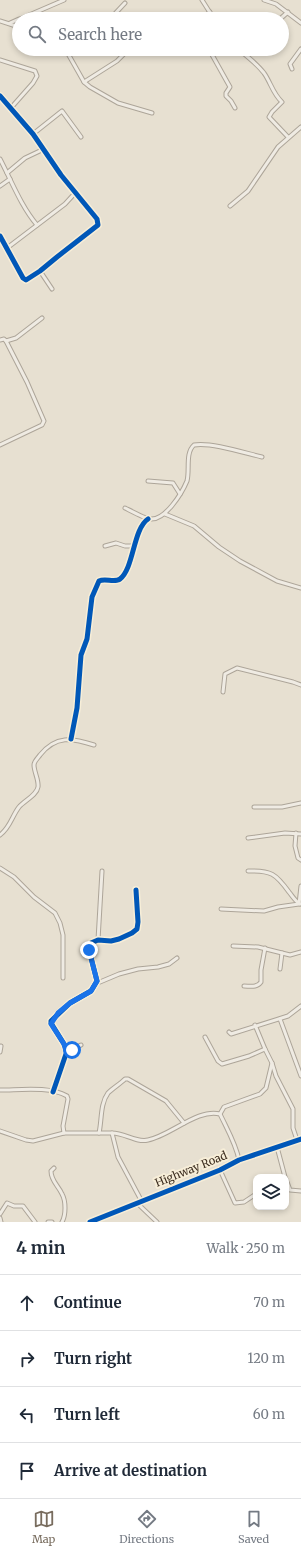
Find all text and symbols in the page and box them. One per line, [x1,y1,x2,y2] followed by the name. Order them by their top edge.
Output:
[12,12,289,56] search box
[26,23,48,45] icon: search
[58,25,142,44] text: Search here
[80,941,98,959] route end
[63,1041,81,1059] route start
[153,1148,229,1190] street label: Highway Road
[253,1174,289,1210] map controls
[253,1174,289,1210] button: layers
[16,1237,65,1259] text: 4 min
[207,1240,285,1257] text: Walk · 250 m
[16,1292,38,1314] icon: ahead
[54,1293,122,1312] text: Continue
[254,1294,285,1311] text: 70 m
[16,1348,38,1370] icon: right
[54,1349,132,1368] text: Turn right
[247,1350,285,1367] text: 120 m
[16,1404,38,1426] icon: left
[54,1405,120,1424] text: Turn left
[253,1406,285,1423] text: 60 m
[16,1460,38,1482] icon: arrive
[54,1461,207,1480] text: Arrive at destination
[32,1508,55,1546] tab: Map
[119,1508,174,1546] tab: Directions
[238,1508,269,1546] tab: Saved

